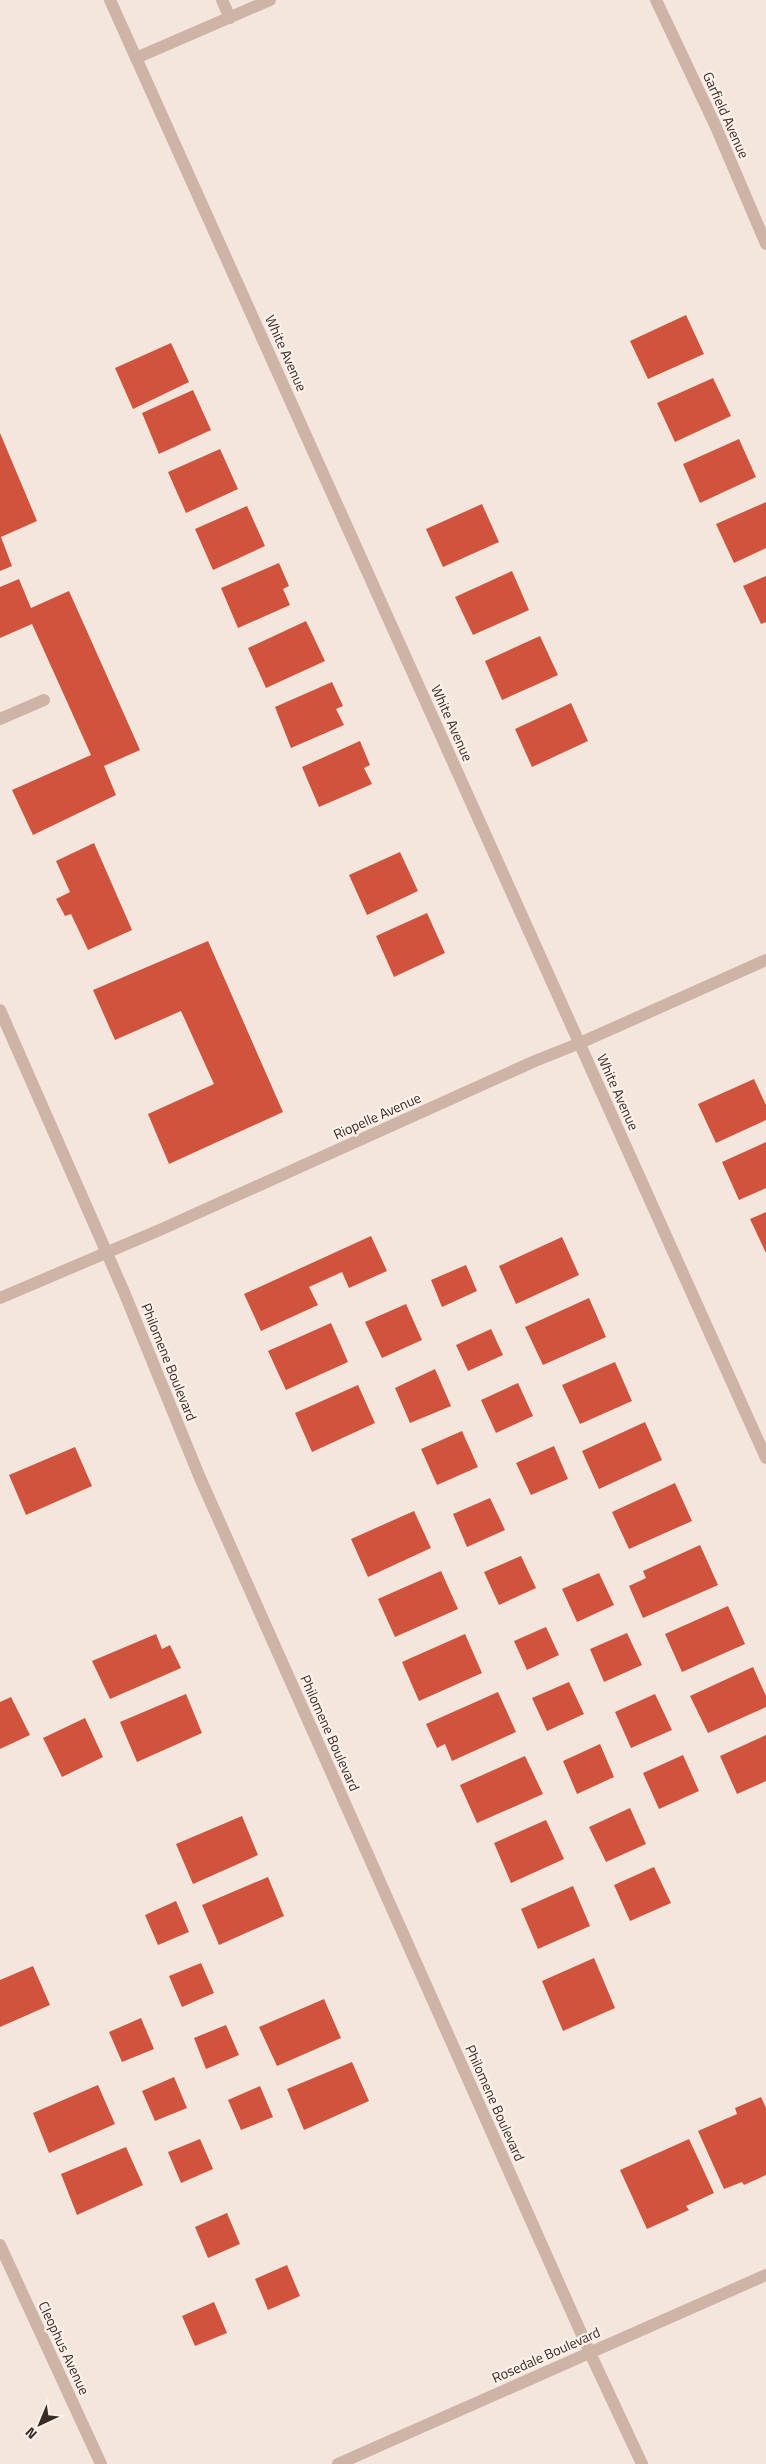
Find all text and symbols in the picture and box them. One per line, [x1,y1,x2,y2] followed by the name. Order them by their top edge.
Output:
[698,68,755,161] street label: Garfield Avenue
[260,311,313,394] street label: White Avenue
[426,681,479,764] street label: White Avenue
[592,1050,645,1133] street label: White Avenue
[330,1087,424,1144] street label: Riopelle Avenue
[136,1300,203,1424] street label: Philomene Boulevard
[295,1671,366,1794] street label: Philomene Boulevard
[460,2041,531,2164] street label: Philomene Boulevard
[34,2298,95,2398] street label: Cleophus Avenue
[488,2321,603,2388] street label: Rosedale Boulevard
[15,2399,65,2449] north arrow
[20,2423,41,2445] text: N

